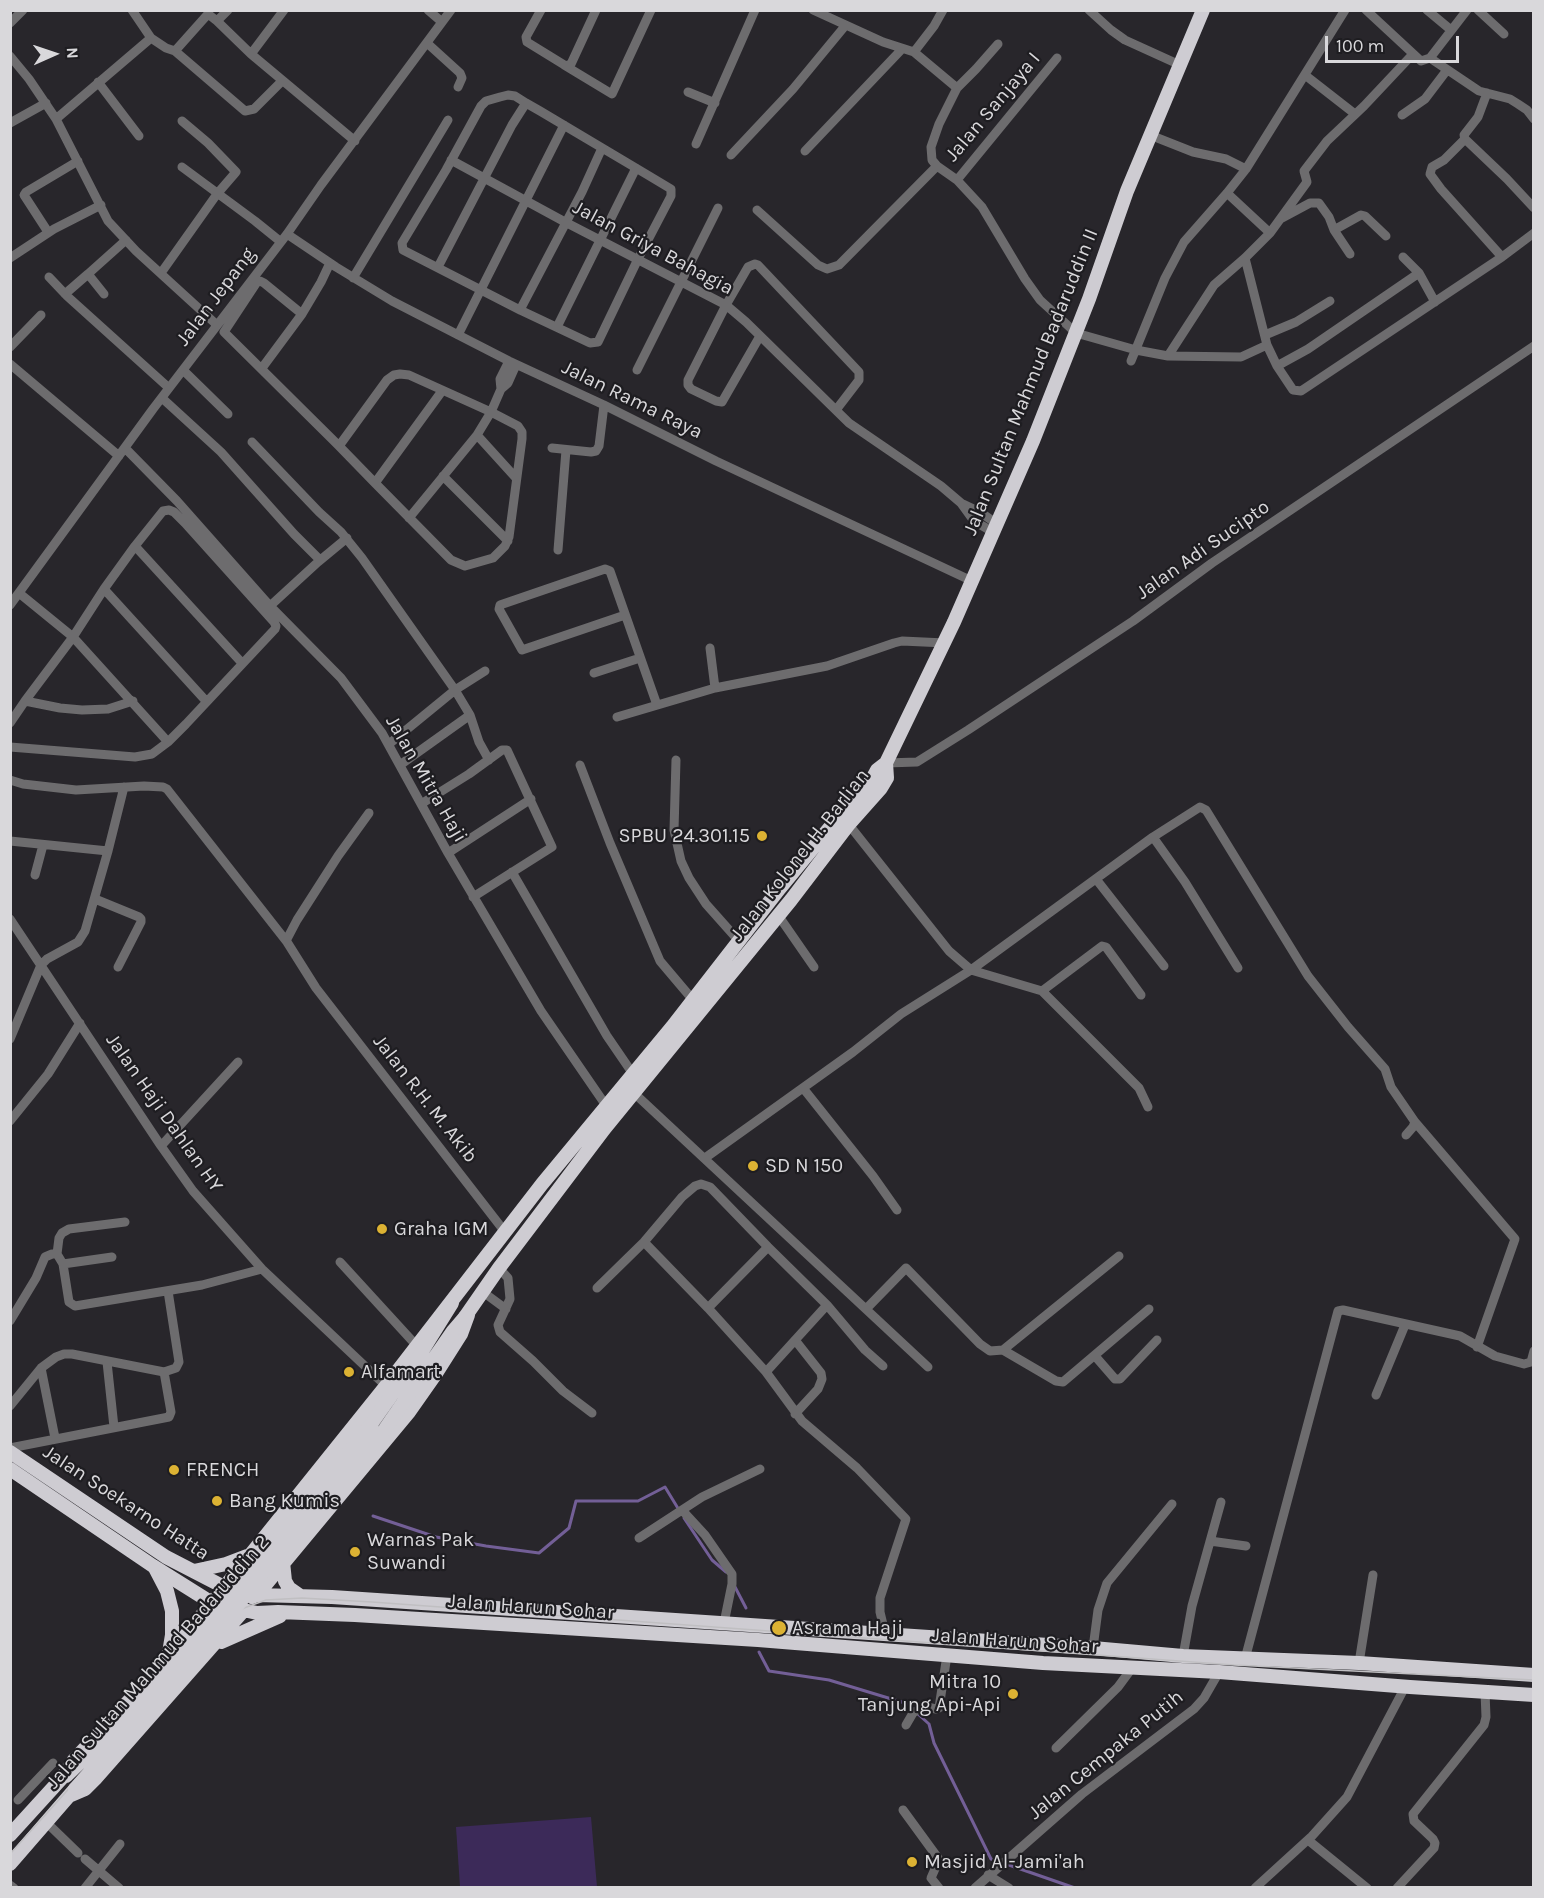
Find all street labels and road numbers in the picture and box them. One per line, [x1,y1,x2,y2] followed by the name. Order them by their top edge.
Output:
[940,47,1046,167] street label: Jalan Sanjaya I
[569,196,737,300] street label: Jalan Griya Bahagia
[958,225,1104,539] street label: Jalan Sultan Mahmud Badaruddin II
[171,243,261,351] street label: Jalan Jepang
[558,355,706,445] street label: Jalan Rama Raya
[1132,495,1274,605] street label: Jalan Adi Sucipto
[380,711,472,847] street label: Jalan Mitra Haji
[725,764,875,946] street label: Jalan Kolonel H. Barlian
[100,1029,228,1197] street label: Jalan Haji Dahlan HY
[368,1030,482,1168] street label: Jalan R.H. M. Akib
[38,1440,214,1566] street label: Jalan Soekarno Hatta
[41,1530,275,1794] street label: Jalan Sultan Mahmud Badaruddin 2
[447,1589,615,1625] street label: Jalan Harun Sohar
[931,1623,1099,1659] street label: Jalan Harun Sohar
[1024,1685,1188,1825] street label: Jalan Cempaka Putih

